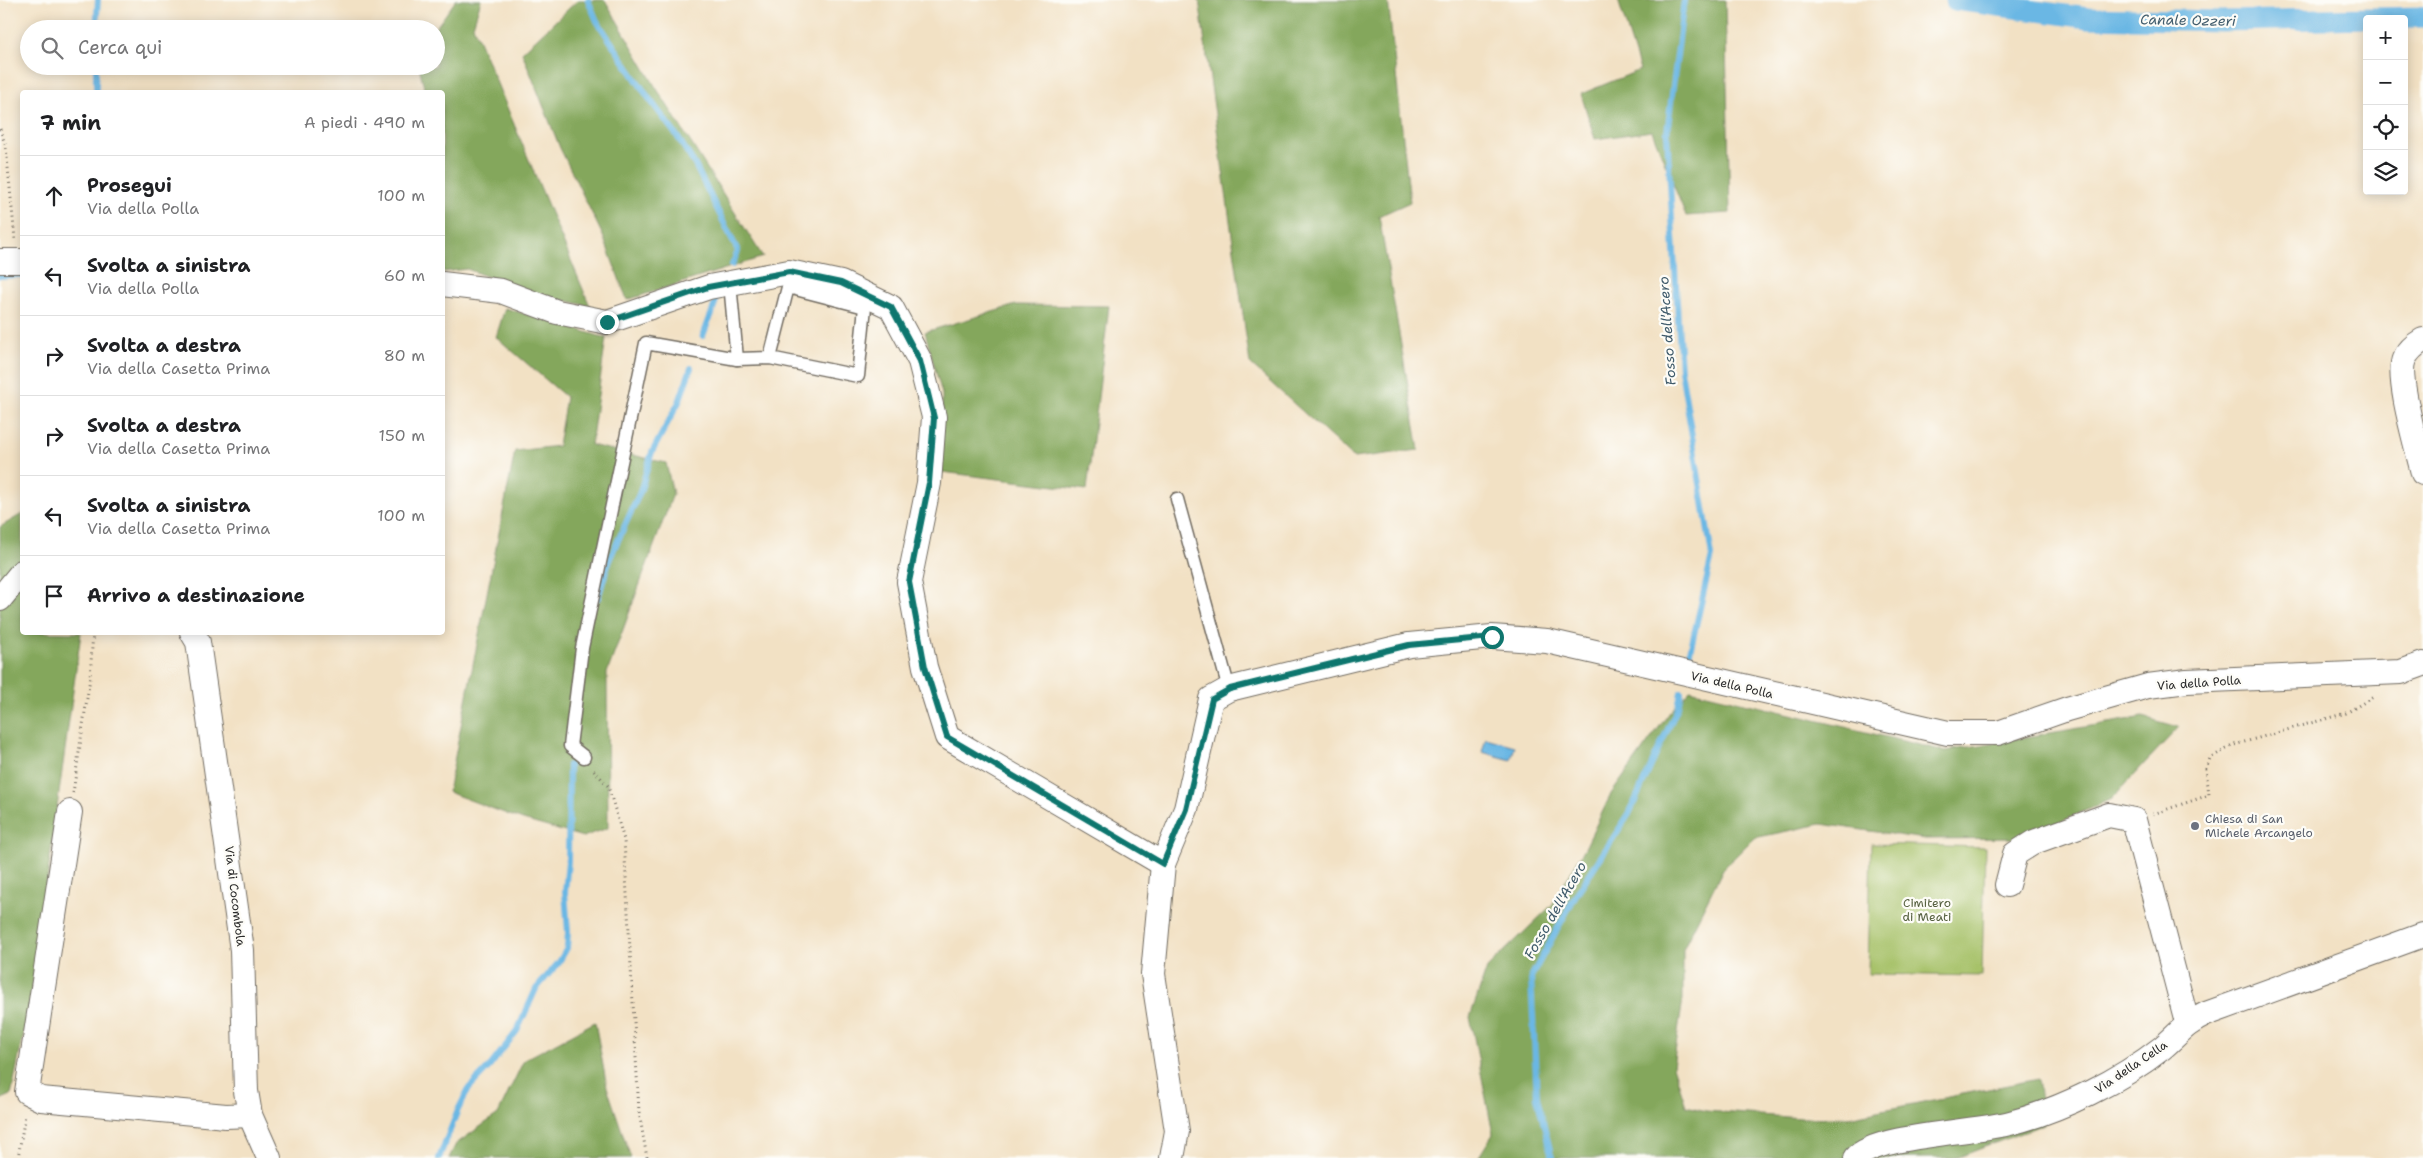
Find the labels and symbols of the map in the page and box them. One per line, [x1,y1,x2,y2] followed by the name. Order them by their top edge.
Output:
[2140,10,2237,30] water label: Canale Ozzeri
[1654,276,1680,386] water label: Fosso dell'Acero
[596,311,619,334] route end
[1481,626,1504,649] route start
[1689,668,1775,702] street label: Via della Polla
[2156,672,2242,694] street label: Via della Polla
[2205,811,2313,841] place label: Chiesa di San Michele Arcangelo
[2189,820,2201,832] marker: Chiesa di San Michele Arcangelo
[221,845,249,948] street label: Via di Cocombola
[1520,858,1590,962] water label: Fosso dell'Acero
[1903,895,1951,925] park label: Cimitero di Meati
[2092,1037,2171,1097] street label: Via della Cella

